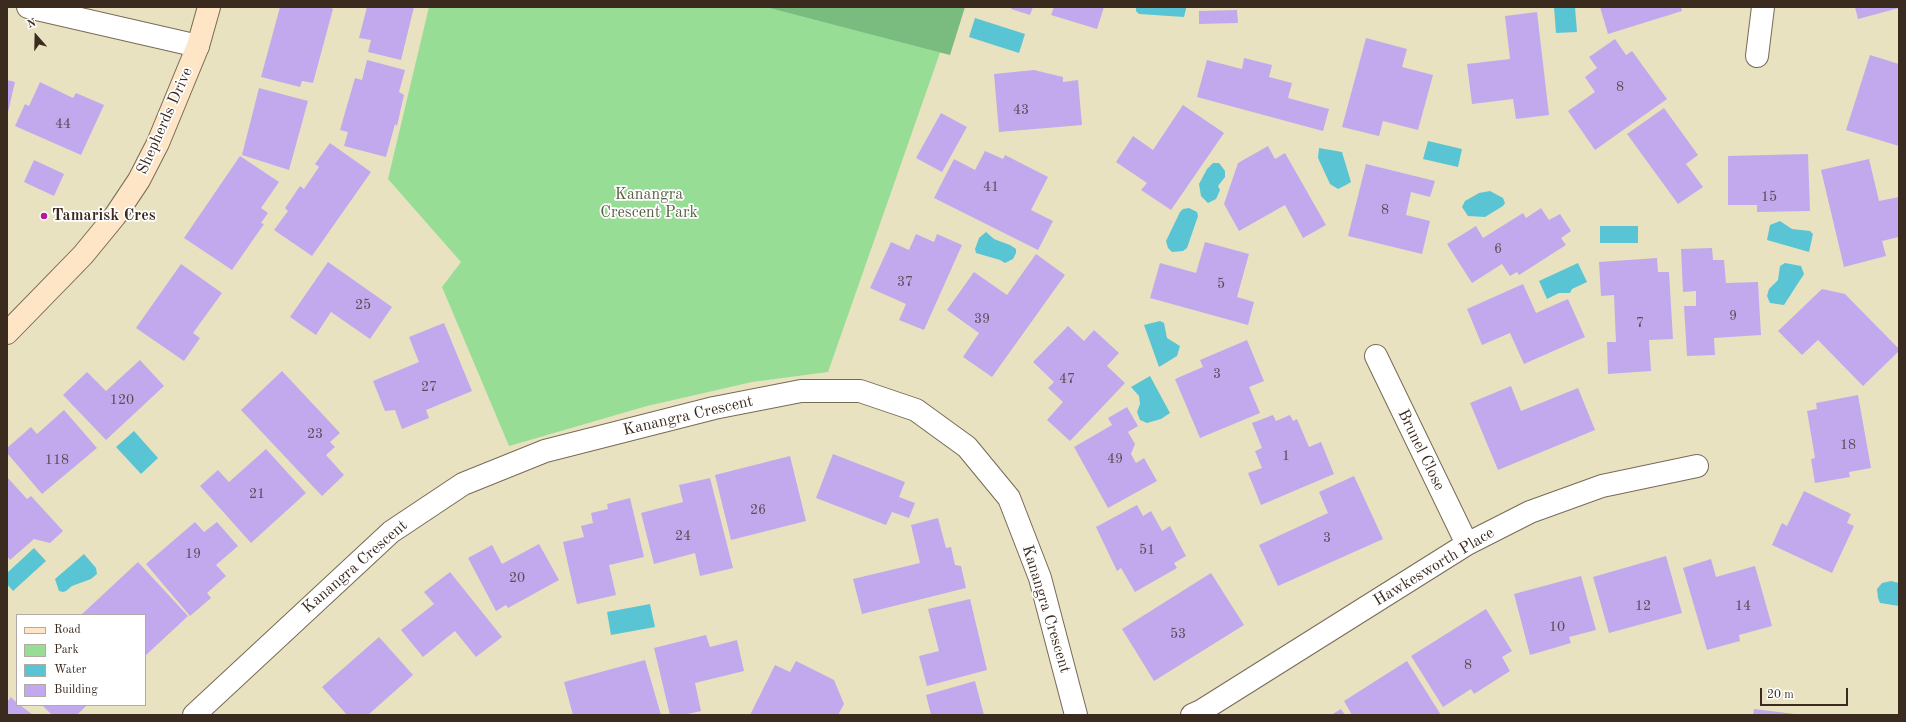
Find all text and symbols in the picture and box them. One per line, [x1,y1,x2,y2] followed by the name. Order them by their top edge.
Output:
[16,16,56,56] north arrow
[26,18,38,31] text: N
[133,65,197,177] street label: Shepherds Drive
[1616,79,1624,95] house number: 8
[1013,102,1029,118] house number: 43
[55,116,71,132] house number: 44
[983,179,999,195] house number: 41
[600,185,698,223] park label: Kanangra Crescent Park
[1761,189,1777,205] house number: 15
[1381,202,1389,218] house number: 8
[52,206,156,226] place label: Tamarisk Cres
[39,211,49,221] marker: Tamarisk Cres
[1494,241,1502,257] house number: 6
[897,274,913,290] house number: 37
[1217,276,1225,292] house number: 5
[355,297,371,313] house number: 25
[1729,308,1737,324] house number: 9
[974,311,990,327] house number: 39
[1636,315,1644,331] house number: 7
[1213,366,1221,382] house number: 3
[1059,371,1075,387] house number: 47
[421,379,437,395] house number: 27
[110,392,134,408] house number: 120
[621,392,755,440] street label: Kanangra Crescent
[1393,406,1449,494] street label: Brunel Close
[307,426,323,442] house number: 23
[1840,437,1856,453] house number: 18
[1282,448,1290,464] house number: 1
[1107,451,1123,467] house number: 49
[45,452,69,468] house number: 118
[249,486,265,502] house number: 21
[750,502,766,518] house number: 26
[299,516,411,618] street label: Kanangra Crescent
[1370,523,1498,611] street label: Hawkesworth Place
[675,528,691,544] house number: 24
[1323,530,1331,546] house number: 3
[1139,542,1155,558] house number: 51
[1017,543,1075,675] street label: Kanangra Crescent
[185,546,201,562] house number: 19
[509,570,525,586] house number: 20
[1635,598,1651,614] house number: 12
[1735,598,1751,614] house number: 14
[16,614,146,706] legend
[1549,619,1565,635] house number: 10
[54,624,81,636] text: Road
[1170,626,1186,642] house number: 53
[54,644,79,656] text: Park
[1464,657,1472,673] house number: 8
[54,664,86,676] text: Water
[1762,680,1850,706] scale bar
[54,684,98,696] text: Building
[1767,689,1794,701] text: 20 m

